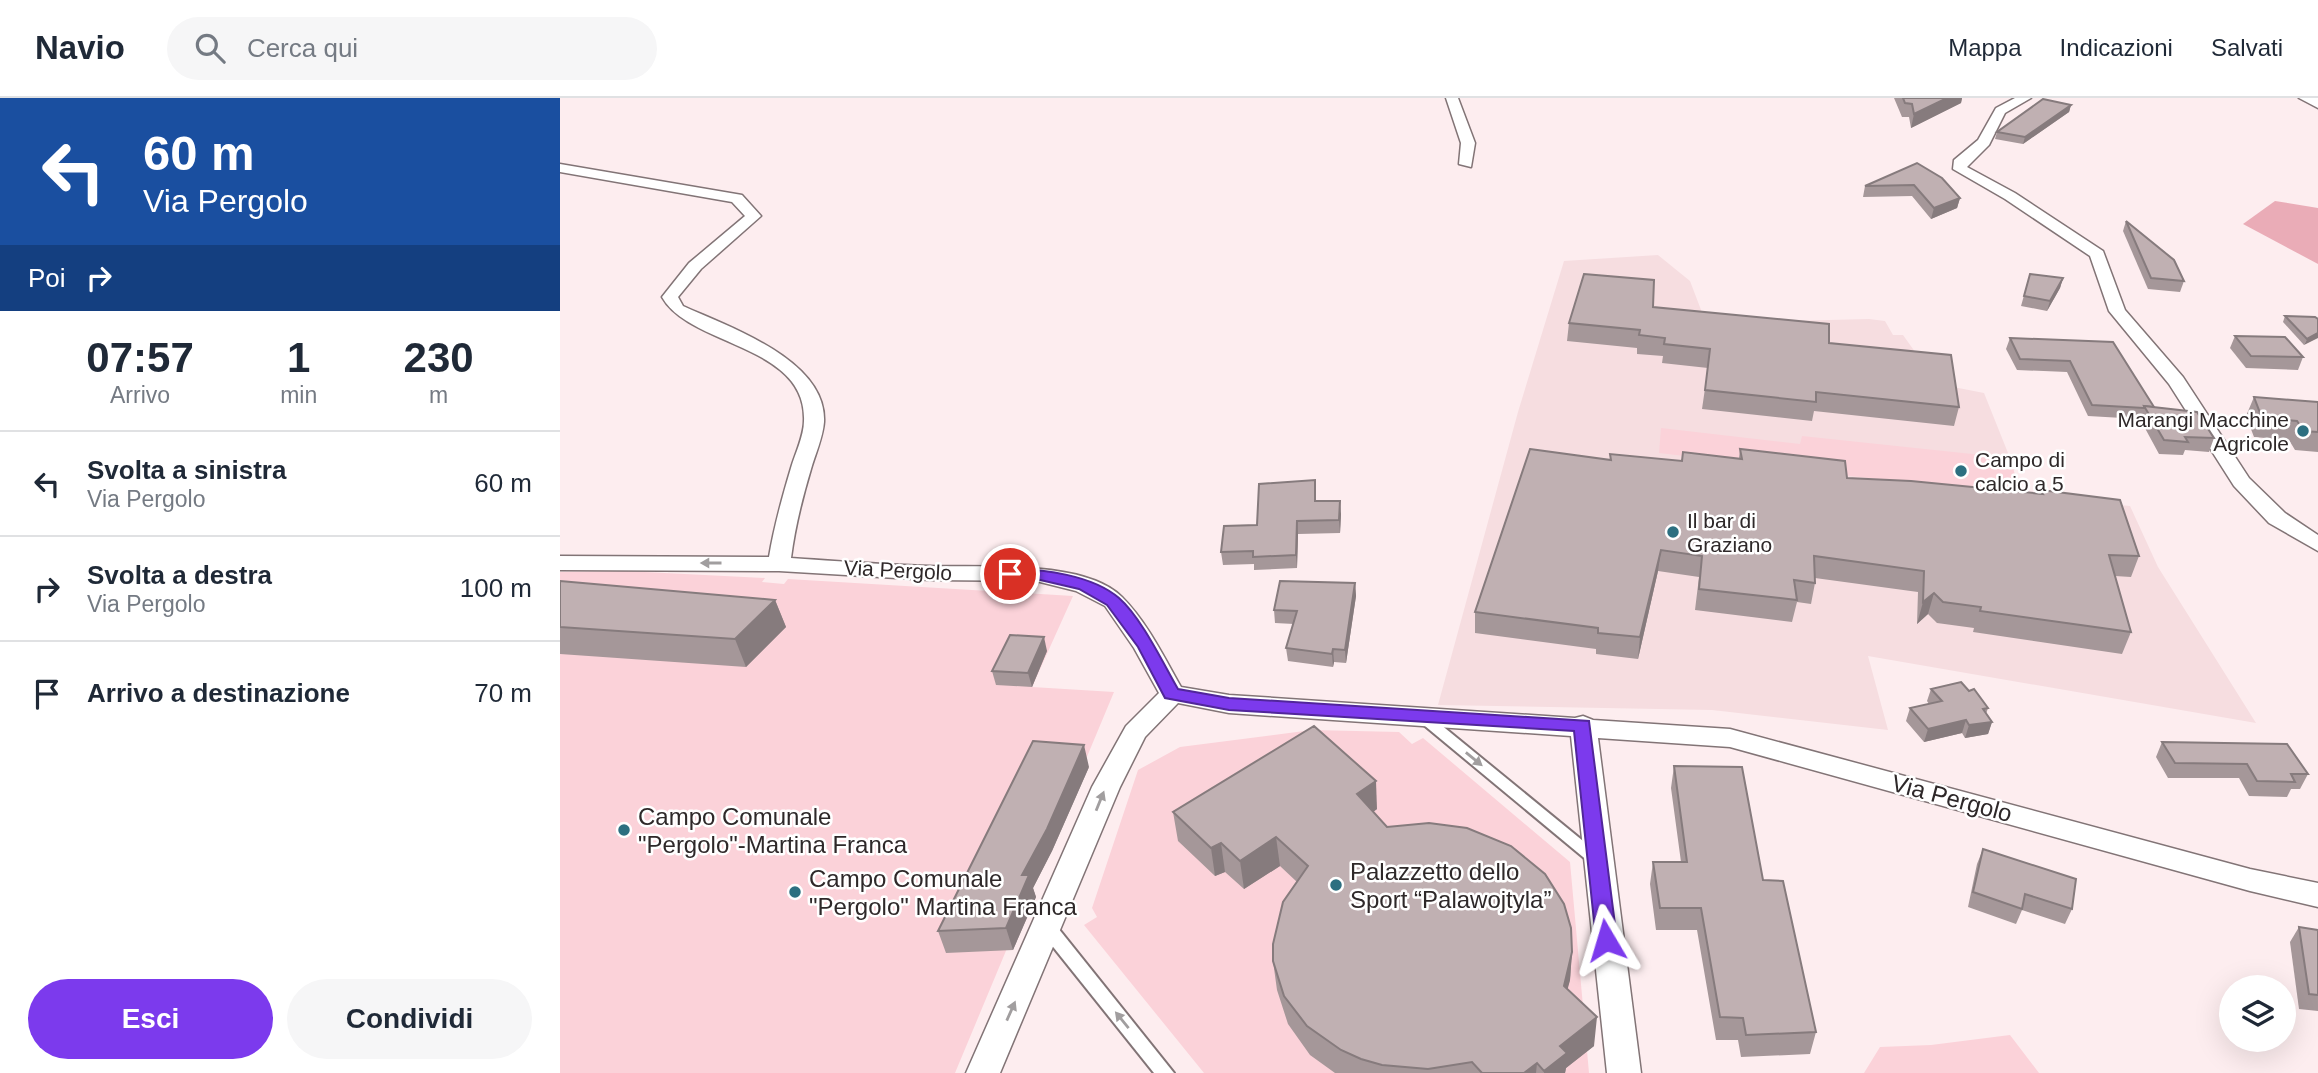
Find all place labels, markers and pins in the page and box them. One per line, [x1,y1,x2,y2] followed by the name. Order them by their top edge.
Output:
[2117,408,2289,455] place label: Marangi Macchine Agricole
[2295,423,2311,439] marker: Marangi Macchine Agricole
[1975,448,2065,495] place label: Campo di calcio a 5
[1953,463,1969,479] marker: Campo di calcio a 5
[1687,509,1772,556] place label: Il bar di Graziano
[1665,524,1681,540] marker: Il bar di Graziano
[980,544,1040,604] pin
[638,803,908,858] place label: Campo Comunale "Pergolo"-Martina Franca
[616,822,632,838] marker: Campo Comunale "Pergolo"-Martina Franca
[1350,858,1551,913] place label: Palazzetto dello Sport “Palawojtyla”
[809,865,1077,920] place label: Campo Comunale "Pergolo" Martina Franca
[1328,877,1344,893] marker: Palazzetto dello Sport “Palawojtyla”
[787,884,803,900] marker: Campo Comunale "Pergolo" Martina Franca

